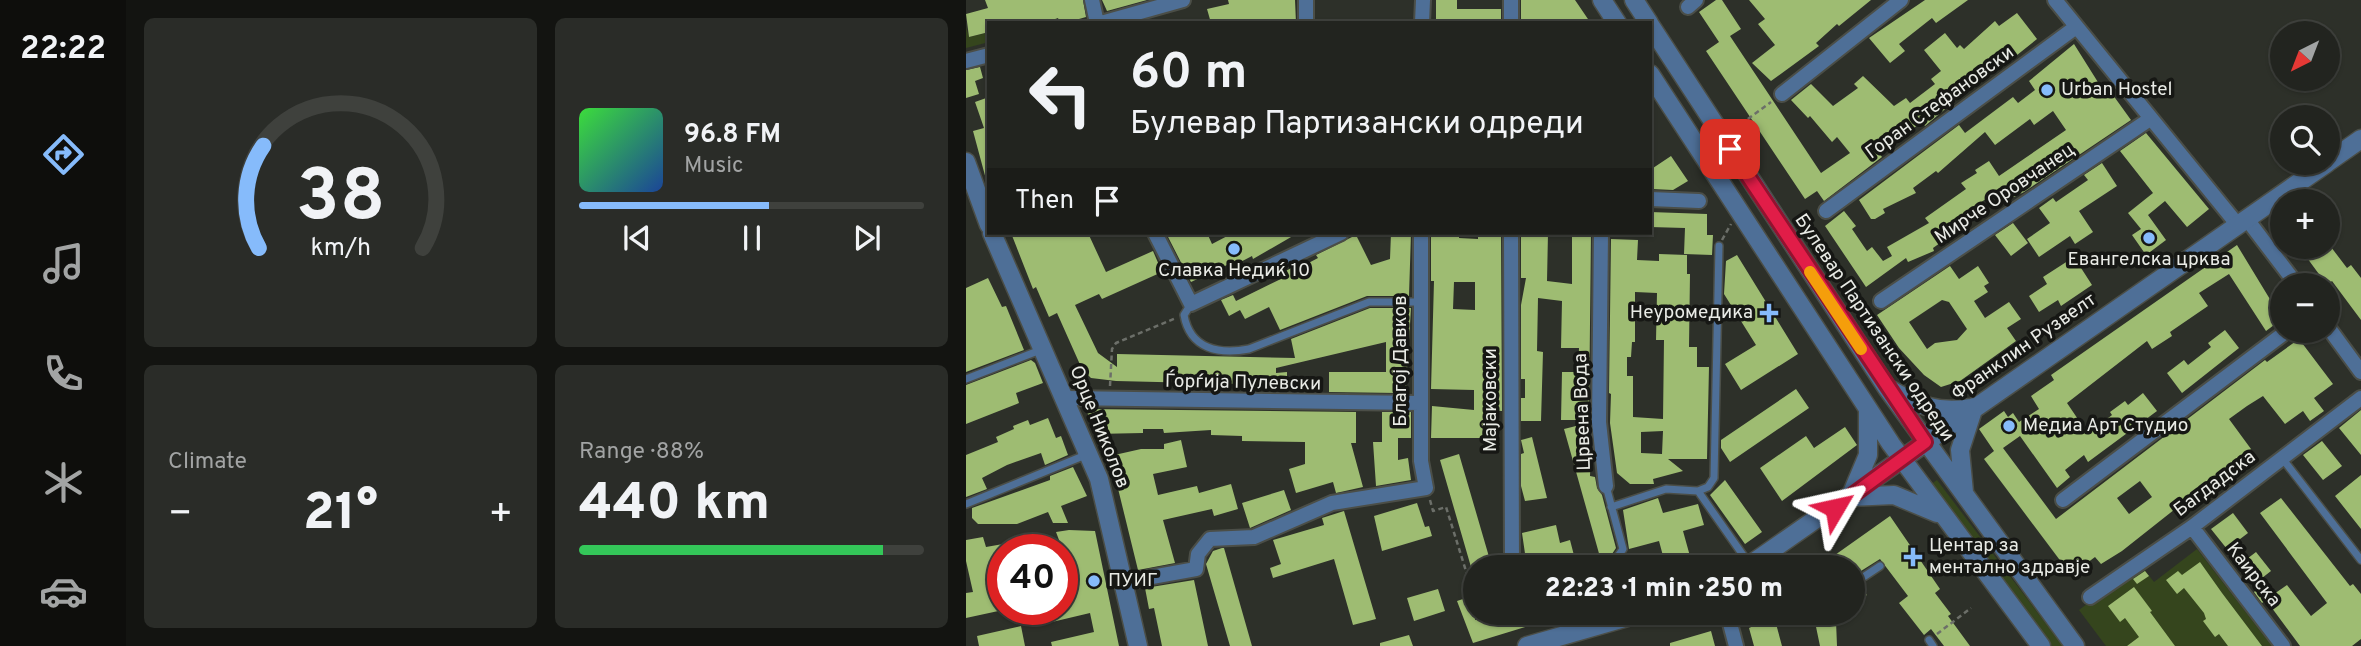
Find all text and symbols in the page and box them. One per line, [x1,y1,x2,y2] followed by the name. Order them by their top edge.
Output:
[2270,21,2340,91] north arrow
[2270,21,2340,343] map controls
[20,30,106,70] text: 22:22
[1861,41,2019,165] street label: Горан Стефановски
[1130,44,1248,106] text: 60 m
[1015,49,1106,140] icon: left
[2061,78,2172,102] place label: Urban Hostel
[2039,82,2055,98] marker: Urban Hostel
[1130,105,1584,145] text: Булевар Партизански одреди
[2270,105,2340,175] button: search
[684,119,781,152] text: 96.8 FM
[1700,119,1760,179] pin
[39,130,88,179] icon: directions
[1711,130,1749,168] icon: arrive
[1930,138,2080,250] street label: Мирче Оровчанец
[684,152,744,181] text: Music
[296,155,385,247] text: 38
[1088,182,1126,220] icon: arrive
[1015,185,1074,218] text: Then
[2270,189,2340,259] button: +
[1789,210,1959,446] street label: Булевар Партизански одреди
[618,219,656,257] icon: previous
[733,219,771,257] icon: pause
[848,219,886,257] icon: next
[2141,230,2157,246] marker: Евангелска црква
[310,233,371,265] text: km/h
[39,239,88,288] icon: music
[1226,241,1242,257] marker: Славка Недиќ 10
[2068,248,2230,272] place label: Евангелска црква
[1158,259,1310,283] place label: Славка Недиќ 10
[2270,273,2340,343] button: −
[1947,288,2101,406] street label: Франклин Рузвелт
[1389,295,1413,427] street label: Благој Давков
[1630,301,1753,325] place label: Неуромедика
[1759,303,1779,323] marker: Неуромедика
[1479,348,1503,452] street label: Мајаковски
[39,349,88,398] icon: phone
[1569,353,1597,471] street label: Црвена Вода
[1063,362,1135,492] street label: Орце Николов
[1165,369,1321,396] street label: Ѓорѓиja Пулевски
[2023,414,2188,438] place label: Медиа Арт Студио
[2001,418,2017,434] marker: Медиа Арт Студио
[579,438,704,467] text: Range · 88%
[2169,445,2261,523] street label: Багдадска
[168,448,247,477] text: Climate
[39,458,88,507] icon: climate
[1798,471,1872,545] position arrow
[579,472,770,538] text: 440 km
[303,482,378,548] text: 21°
[168,491,193,540] text: −
[488,491,513,540] text: +
[987,534,1078,625] speed limit sign: 40
[1929,534,2090,580] place label: Центар за ментално здравје
[2220,538,2286,612] street label: Каирска
[1903,547,1923,567] marker: Центар за ментално здравје
[39,567,88,616] icon: car
[1108,569,1158,593] place label: ПУИГ
[1086,573,1102,589] marker: ПУИГ
[1545,573,1783,606] text: 22:23 · 1 min · 250 m

